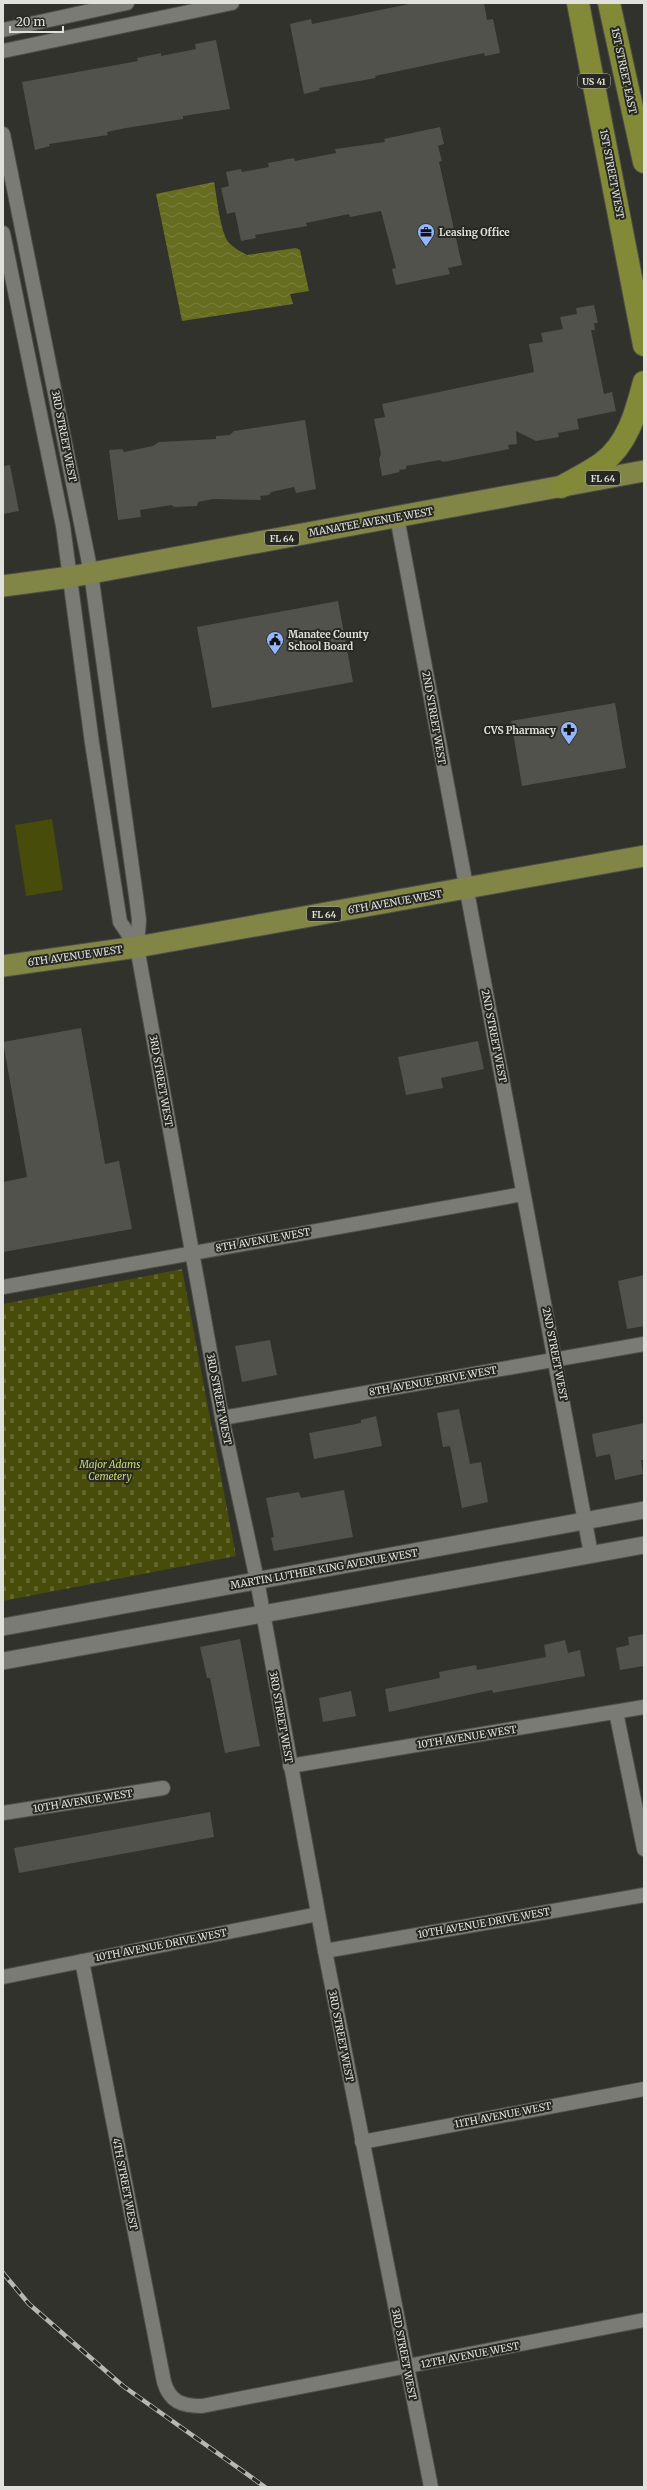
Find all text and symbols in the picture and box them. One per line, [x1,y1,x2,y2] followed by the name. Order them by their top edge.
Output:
[10,8,63,34] scale bar
[16,14,45,29] text: 20 m
[609,27,639,115] street label: 1ST STREET EAST
[578,74,610,88] road number: US 41
[597,128,627,220] street label: 1ST STREET WEST
[416,222,436,247] office icon: Leasing Office
[439,226,510,239] place label: Leasing Office
[49,389,79,483] street label: 3RD STREET WEST
[586,471,620,485] road number: FL 64
[308,505,434,539] street label: MANATEE AVENUE WEST
[265,531,299,545] road number: FL 64
[288,628,369,653] place label: Manatee County School Board
[265,630,285,655] public building icon: Manatee County School Board
[419,670,449,766] street label: 2ND STREET WEST
[559,720,579,745] pharmacy icon: CVS Pharmacy
[484,724,556,737] place label: CVS Pharmacy
[347,887,443,917] street label: 6TH AVENUE WEST
[307,907,341,921] road number: FL 64
[27,943,123,969] street label: 6TH AVENUE WEST
[479,988,509,1084] street label: 2ND STREET WEST
[147,1034,176,1128] street label: 3RD STREET WEST
[215,1225,311,1255] street label: 8TH AVENUE WEST
[540,1306,570,1402] street label: 2ND STREET WEST
[204,1352,234,1446] street label: 3RD STREET WEST
[368,1363,498,1399] street label: 8TH AVENUE DRIVE WEST
[78,1458,141,1483] park label: Major Adams Cemetery
[229,1546,419,1592] street label: MARTIN LUTHER KING AVENUE WEST
[267,1670,296,1764] street label: 3RD STREET WEST
[416,1723,518,1751] street label: 10TH AVENUE WEST
[32,1787,134,1815] street label: 10TH AVENUE WEST
[417,1905,551,1941] street label: 10TH AVENUE DRIVE WEST
[94,1926,228,1964] street label: 10TH AVENUE DRIVE WEST
[326,1989,356,2083] street label: 3RD STREET WEST
[453,2099,553,2131] street label: 11TH AVENUE WEST
[110,2137,140,2231] street label: 4TH STREET WEST
[389,2307,419,2401] street label: 3RD STREET WEST
[420,2339,520,2371] street label: 12TH AVENUE WEST

